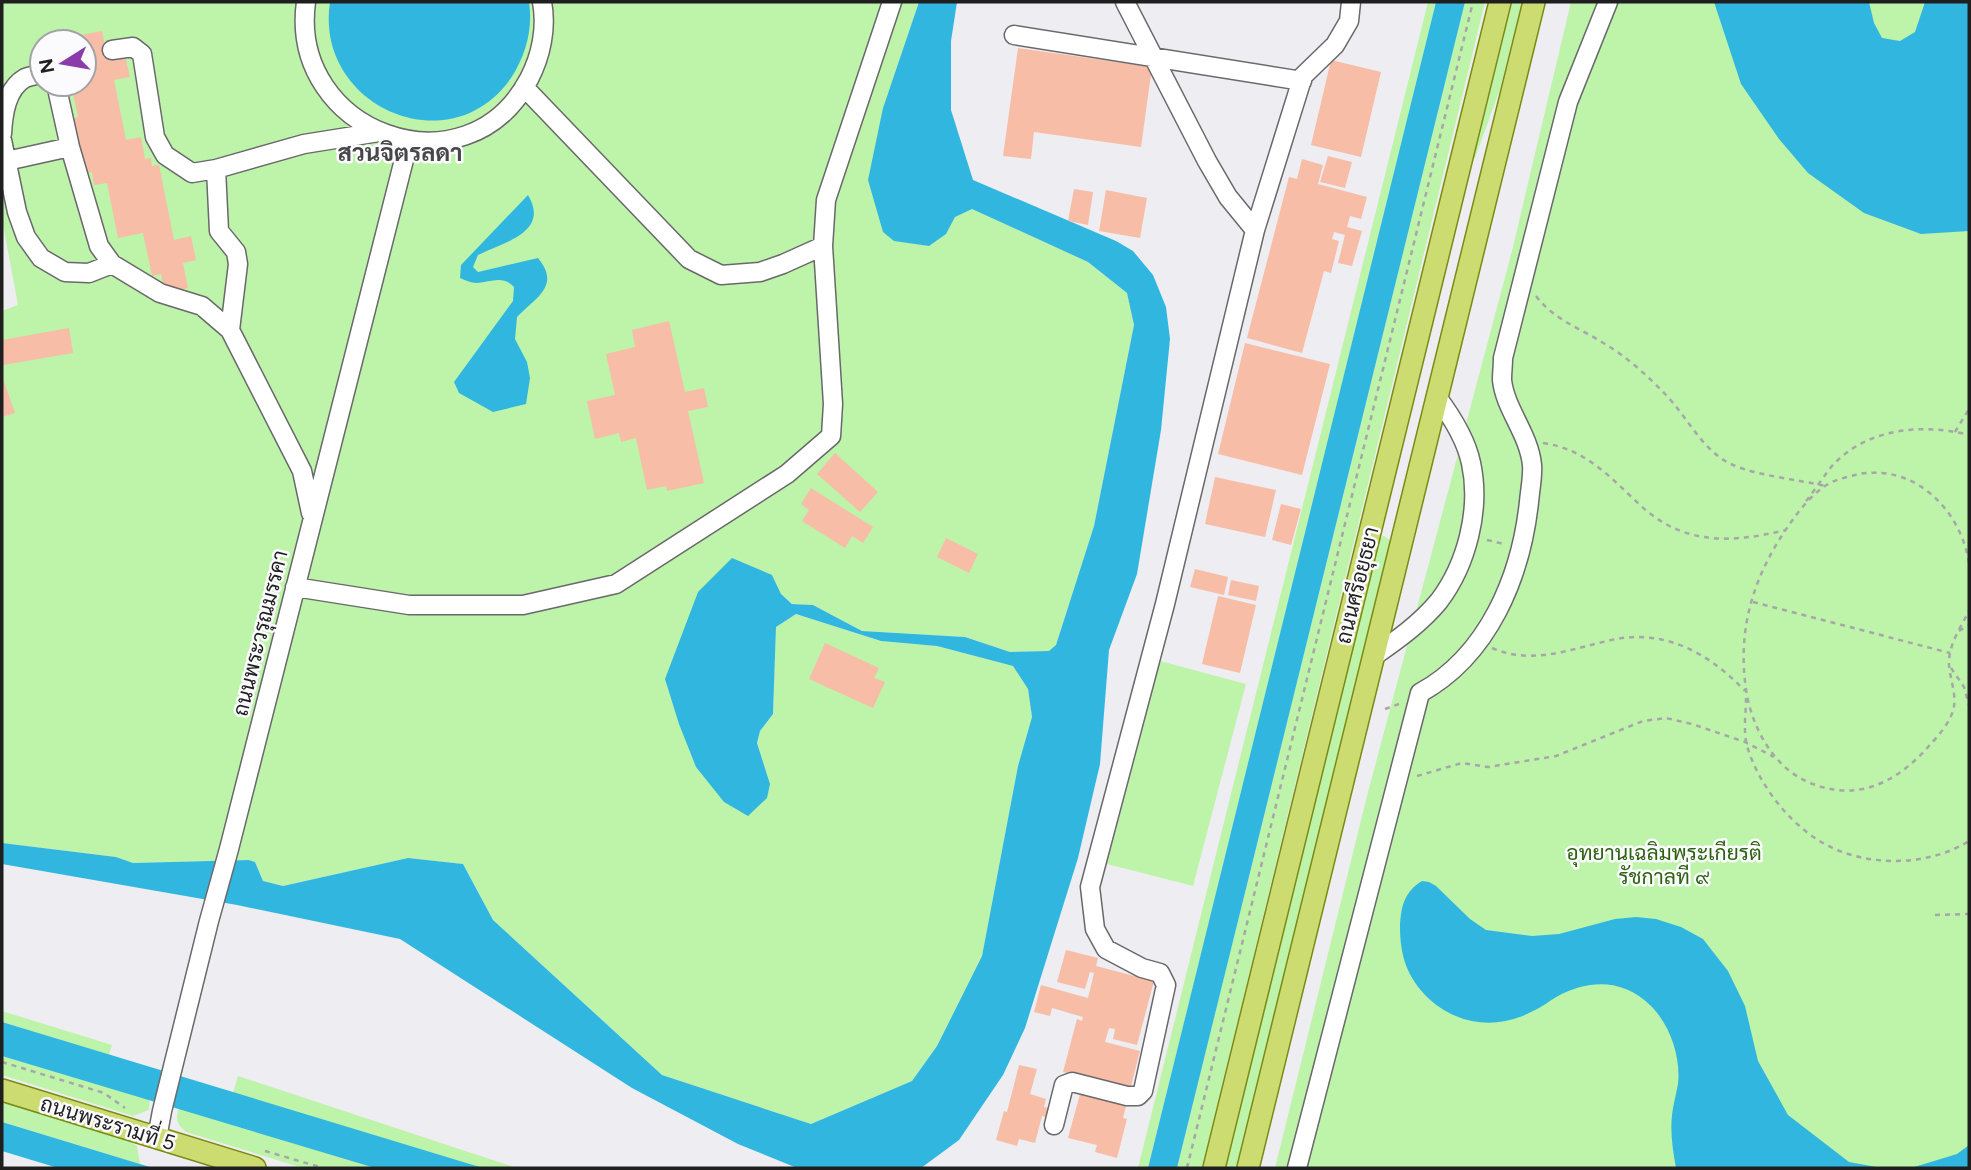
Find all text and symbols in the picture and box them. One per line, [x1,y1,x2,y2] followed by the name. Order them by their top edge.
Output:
[28,28,98,98] north arrow
[34,57,59,76] text: N
[338,138,462,167] district label: สวนจิตรลดา
[1330,524,1386,647] street label: ถนนศรีอยุธยา
[227,548,295,719] street label: ถนนพระวรุณมรรคา
[1566,840,1762,889] park label: อุทยานเฉลิมพระเกียรติ รัชกาลที่ ๙
[38,1084,181,1155] street label: ถนนพระรามที่ 5

